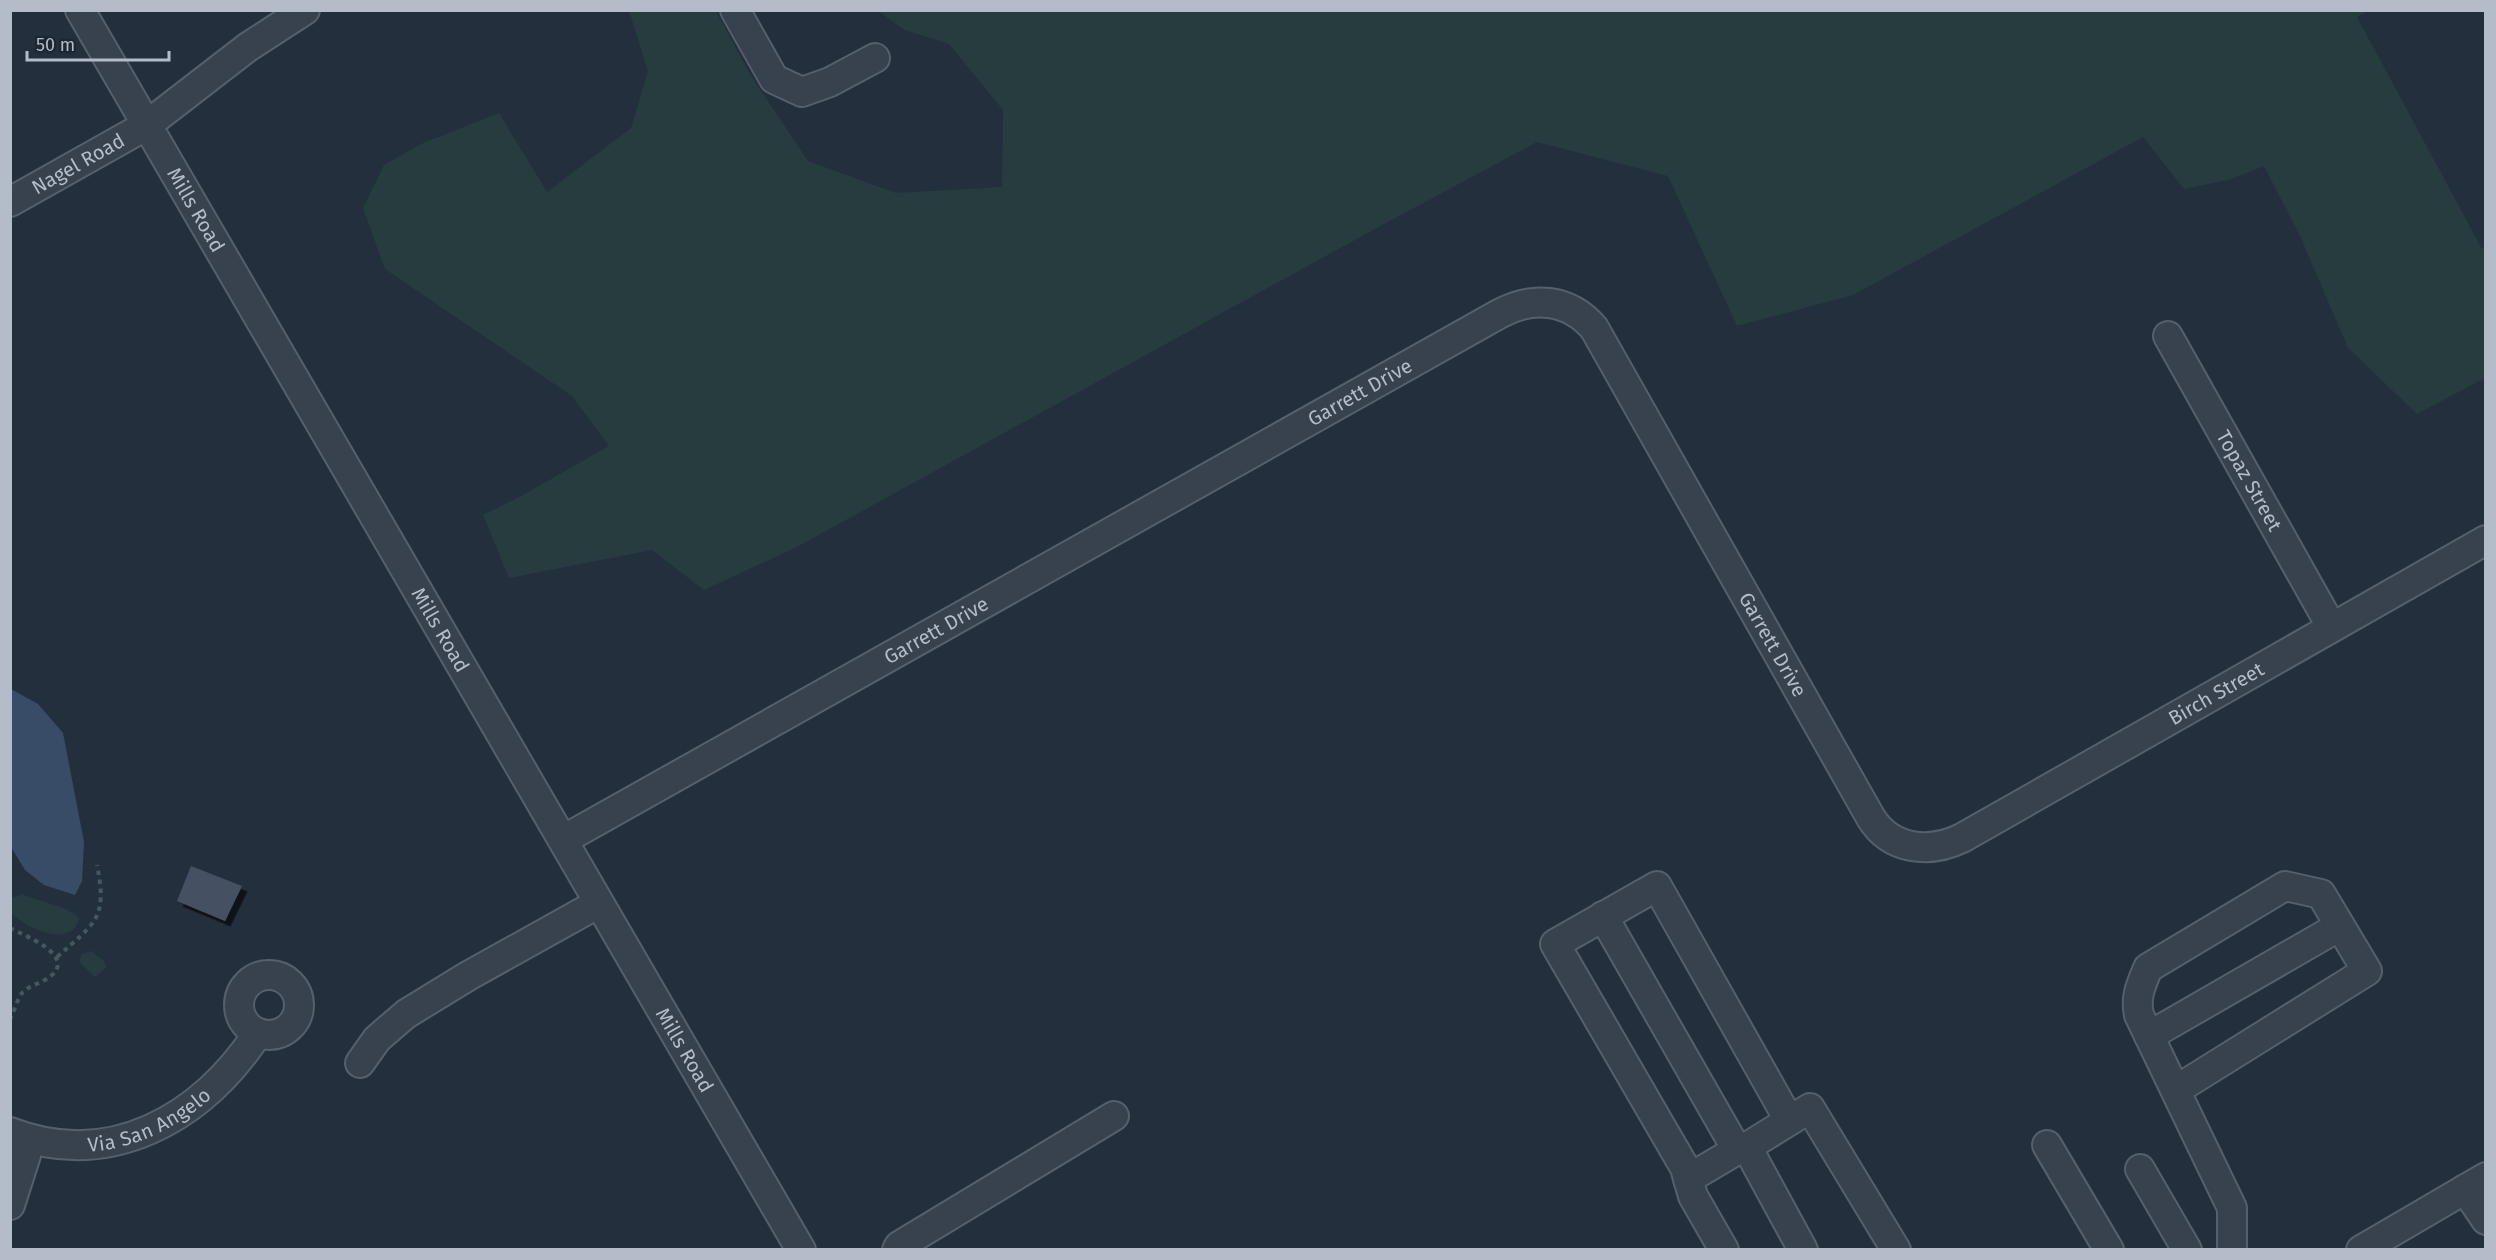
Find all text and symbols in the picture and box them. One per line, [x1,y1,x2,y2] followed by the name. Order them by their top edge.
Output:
[27,24,170,62] scale bar
[36,34,75,56] text: 50 m
[27,128,129,199] street label: Nagel Road
[162,163,230,256] street label: Mills Road
[1303,353,1416,431] street label: Garrett Drive
[2211,426,2288,536] street label: Topaz Street
[406,583,474,676] street label: Mills Road
[1734,588,1812,701] street label: Garrett Drive
[880,591,993,669] street label: Garrett Drive
[2164,657,2269,730] street label: Birch Street
[651,1003,719,1097] street label: Mills Road
[87,1083,215,1157] street label: Via San Angelo

